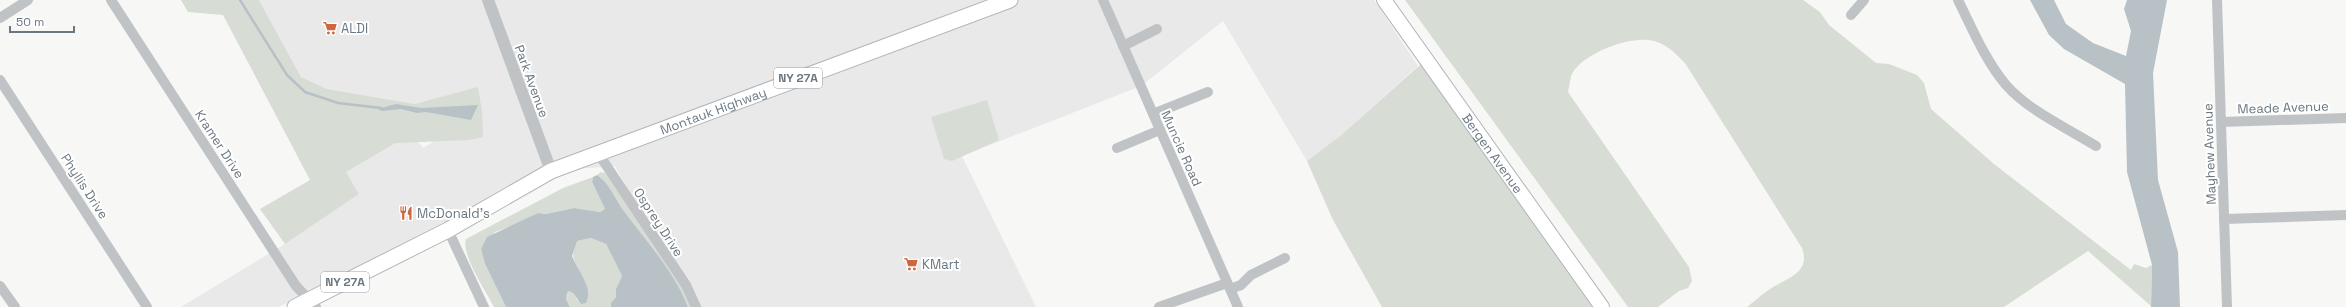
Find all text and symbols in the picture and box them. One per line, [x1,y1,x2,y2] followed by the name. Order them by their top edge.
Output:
[10,8,74,34] scale bar
[16,14,44,30] text: 50 m
[322,20,338,36] supermarket icon: ALDI
[341,20,368,37] place label: ALDI
[511,42,553,120] street label: Park Avenue
[774,68,822,88] road number: NY 27A
[658,84,769,139] street label: Montauk Highway
[2237,97,2329,118] street label: Meade Avenue
[2199,103,2220,205] street label: Mayhew Avenue
[191,107,248,182] street label: Kramer Drive
[1157,108,1206,189] street label: Muncie Road
[1458,110,1527,197] street label: Bergen Avenue
[57,150,112,222] street label: Phyllis Drive
[630,185,687,260] street label: Osprey Drive
[398,205,414,221] restaurant icon: McDonald's
[417,205,490,222] place label: McDonald's
[903,256,919,272] supermarket icon: KMart
[922,256,960,273] place label: KMart
[321,272,369,292] road number: NY 27A

